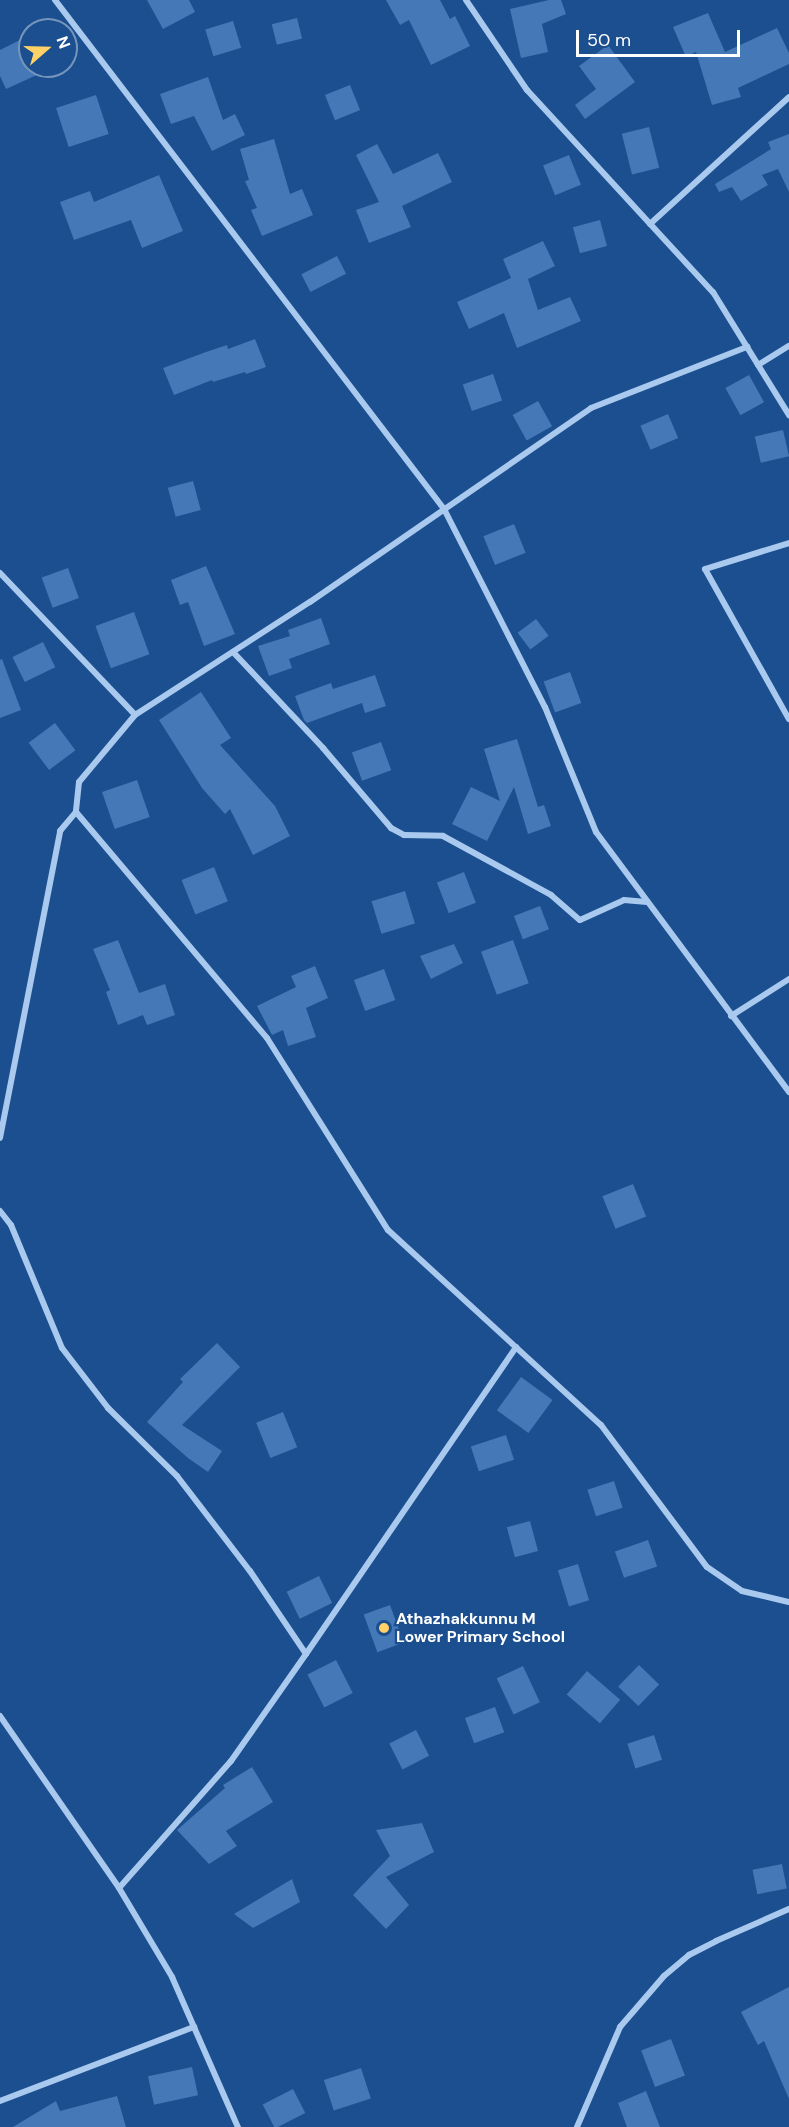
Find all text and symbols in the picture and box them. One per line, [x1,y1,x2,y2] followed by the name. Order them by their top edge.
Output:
[18,18,78,78] north arrow
[579,18,742,56] scale bar
[587,28,631,52] text: 50 m
[52,33,75,51] text: N
[396,1609,565,1647] place label: Athazhakkunnu M Lower Primary School
[377,1621,391,1635] marker: Athazhakkunnu M Lower Primary School

